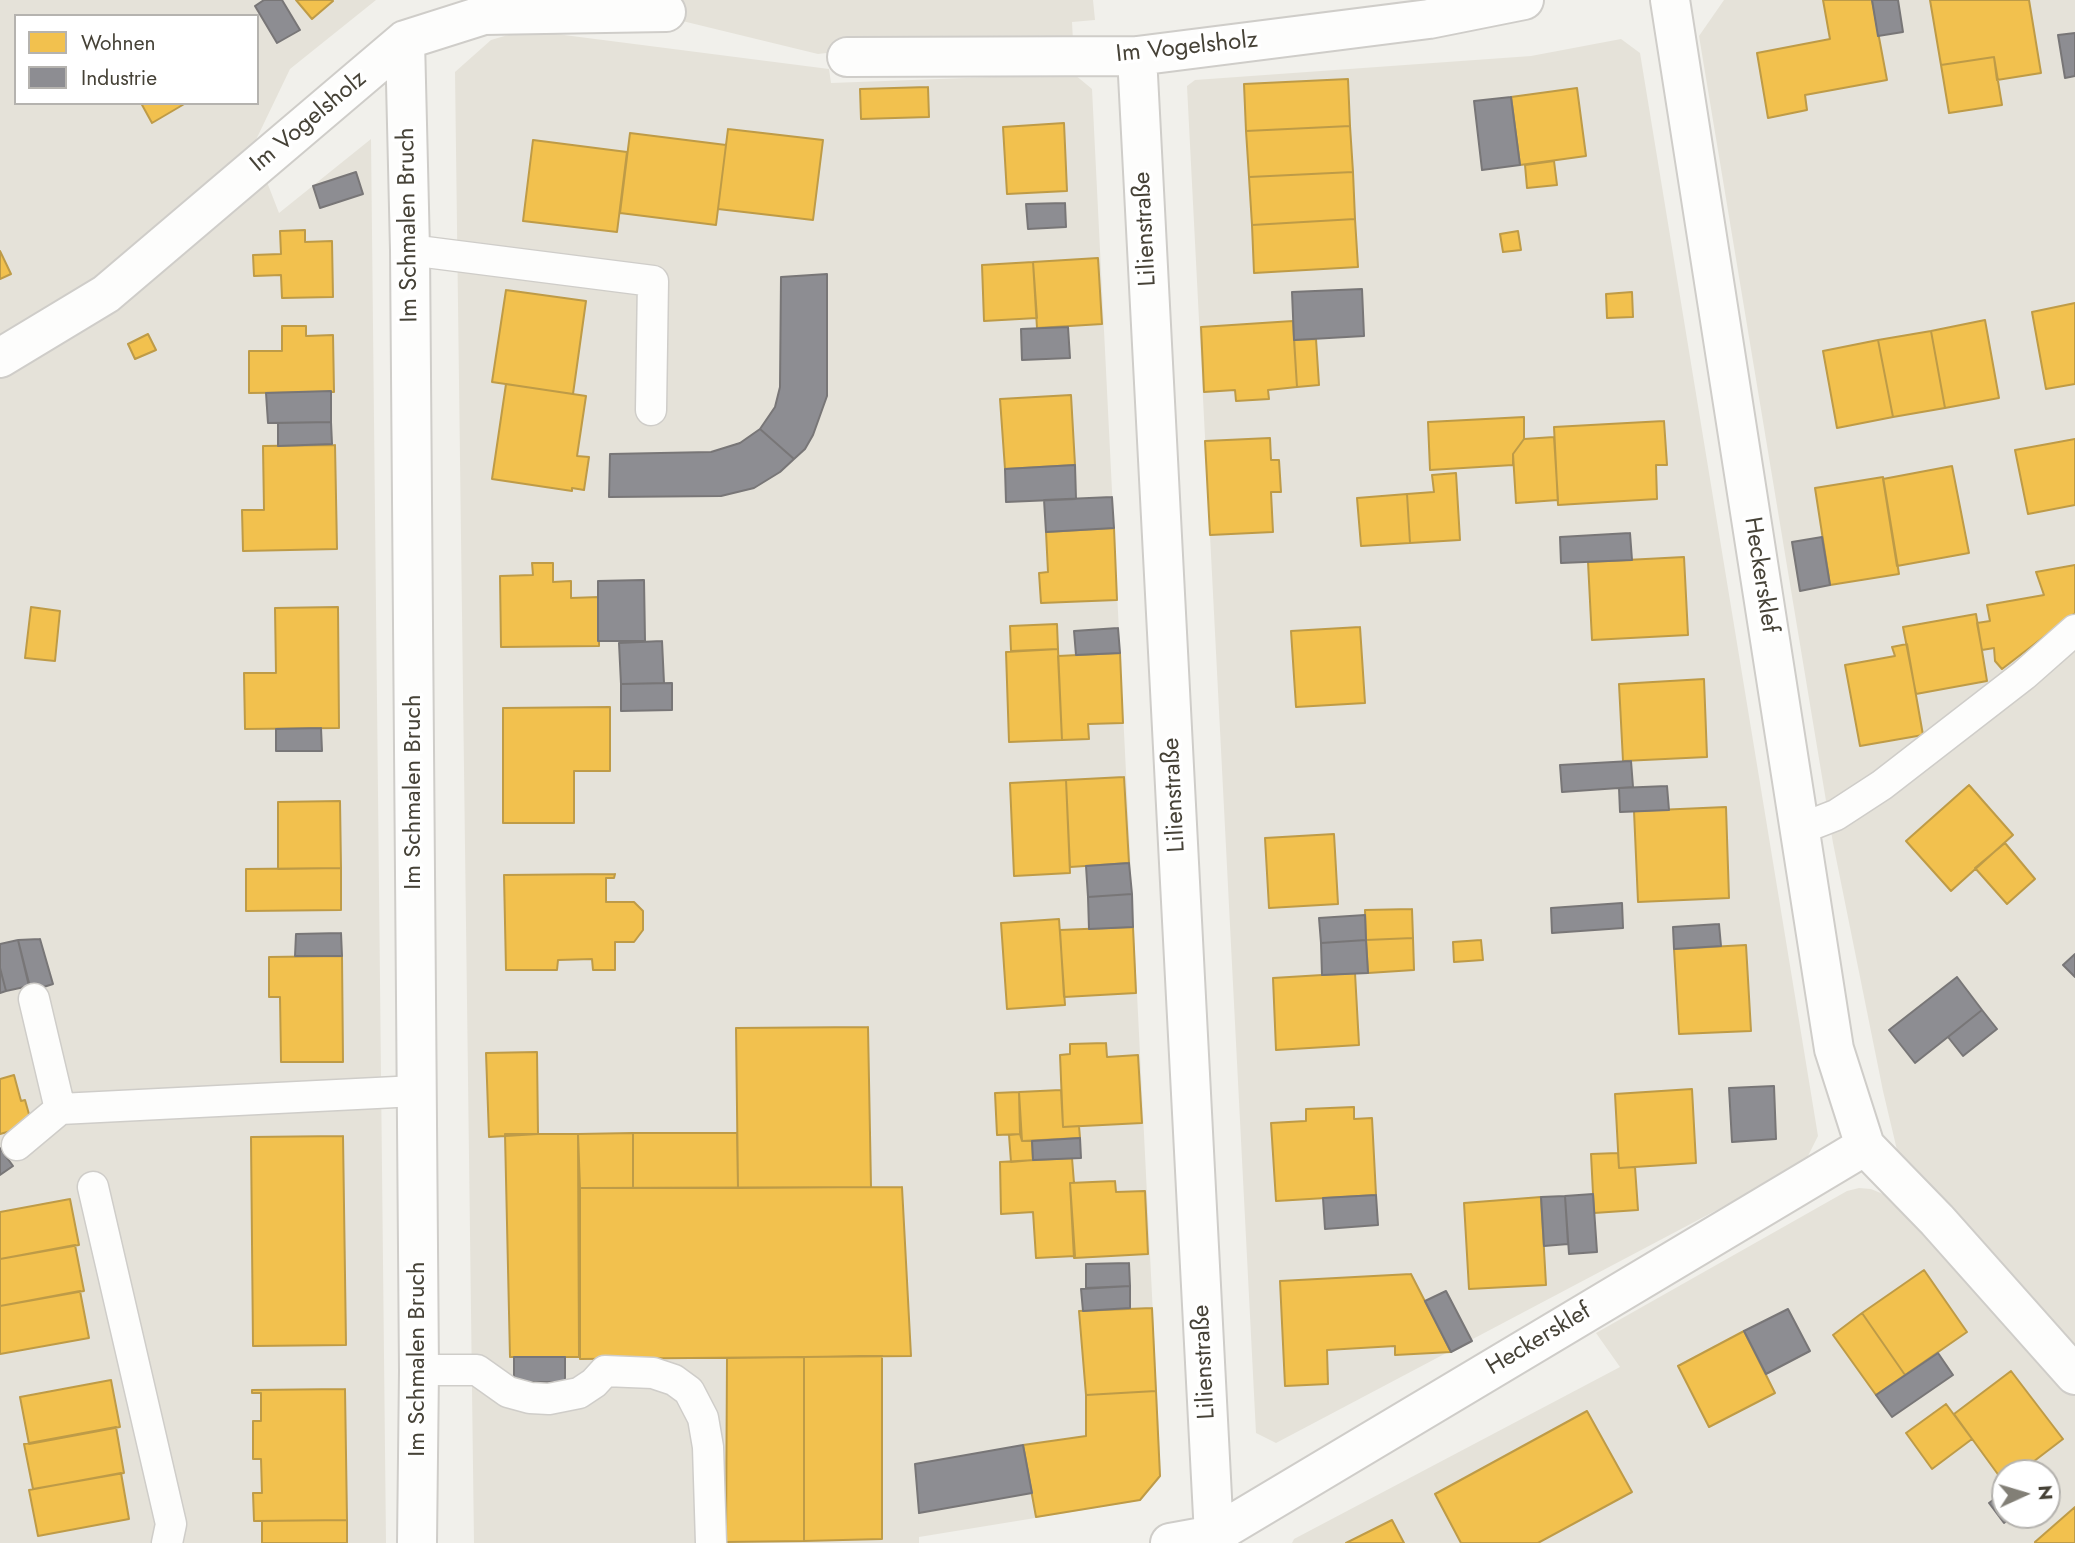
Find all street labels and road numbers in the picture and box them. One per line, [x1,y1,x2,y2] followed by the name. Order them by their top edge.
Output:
[1115,26,1259,70] street label: Im Vogelsholz
[245,65,373,179] street label: Im Vogelsholz
[393,127,425,323] street label: Im Schmalen Bruch
[1129,171,1163,287] street label: Lilienstraße
[1737,515,1783,635] street label: Heckersklef
[400,694,428,890] street label: Im Schmalen Bruch
[1158,737,1192,853] street label: Lilienstraße
[404,1261,432,1457] street label: Im Schmalen Bruch
[1482,1298,1596,1382] street label: Heckersklef
[1188,1304,1222,1420] street label: Lilienstraße

